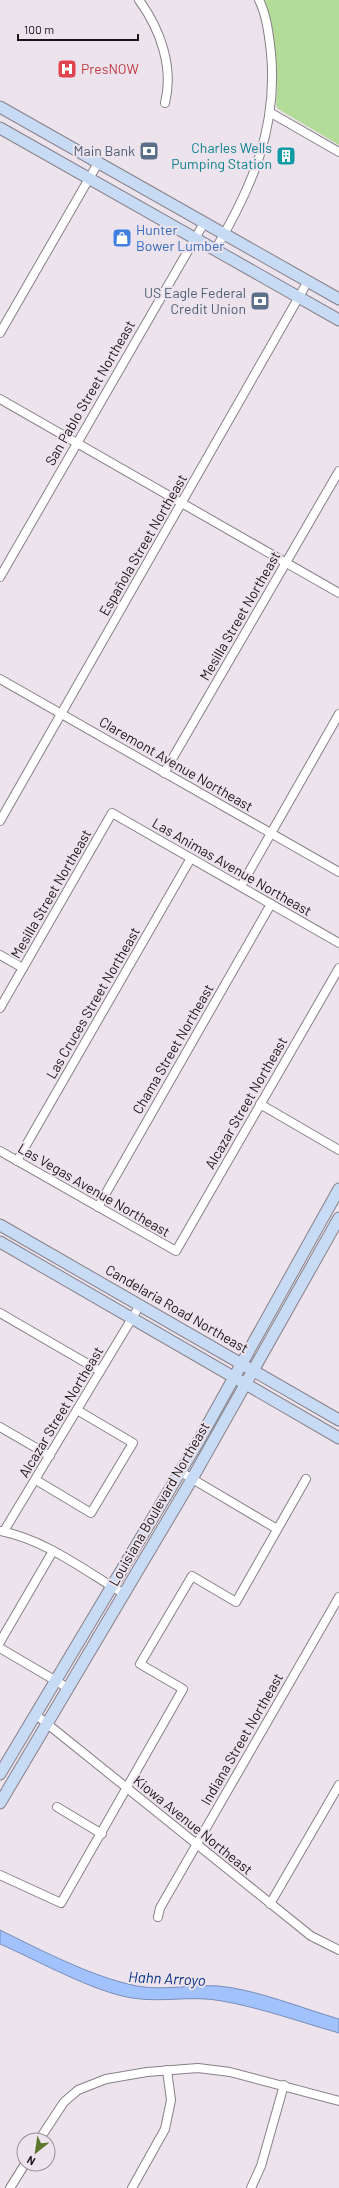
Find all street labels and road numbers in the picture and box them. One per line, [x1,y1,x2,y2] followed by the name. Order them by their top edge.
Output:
[41,317,138,468] street label: San Pablo Street Northeast
[95,471,190,619] street label: Española Street Northeast
[196,548,284,683] street label: Mesilla Street Northeast
[96,713,256,815] street label: Claremont Avenue Northeast
[150,814,315,919] street label: Las Animas Avenue Northeast
[7,826,95,961] street label: Mesilla Street Northeast
[42,924,143,1082] street label: Las Cruces Street Northeast
[128,981,217,1117] street label: Chama Street Northeast
[201,1034,290,1172] street label: Alcazar Street Northeast
[15,1139,173,1240] street label: Las Vegas Avenue Northeast
[103,1261,252,1356] street label: Candelaria Road Northeast
[15,1343,106,1480] street label: Alcazar Street Northeast
[105,1419,213,1589] street label: Louisiana Boulevard Northeast
[197,1670,286,1808] street label: Indiana Street Northeast
[130,1771,256,1878] street label: Kiowa Avenue Northeast

